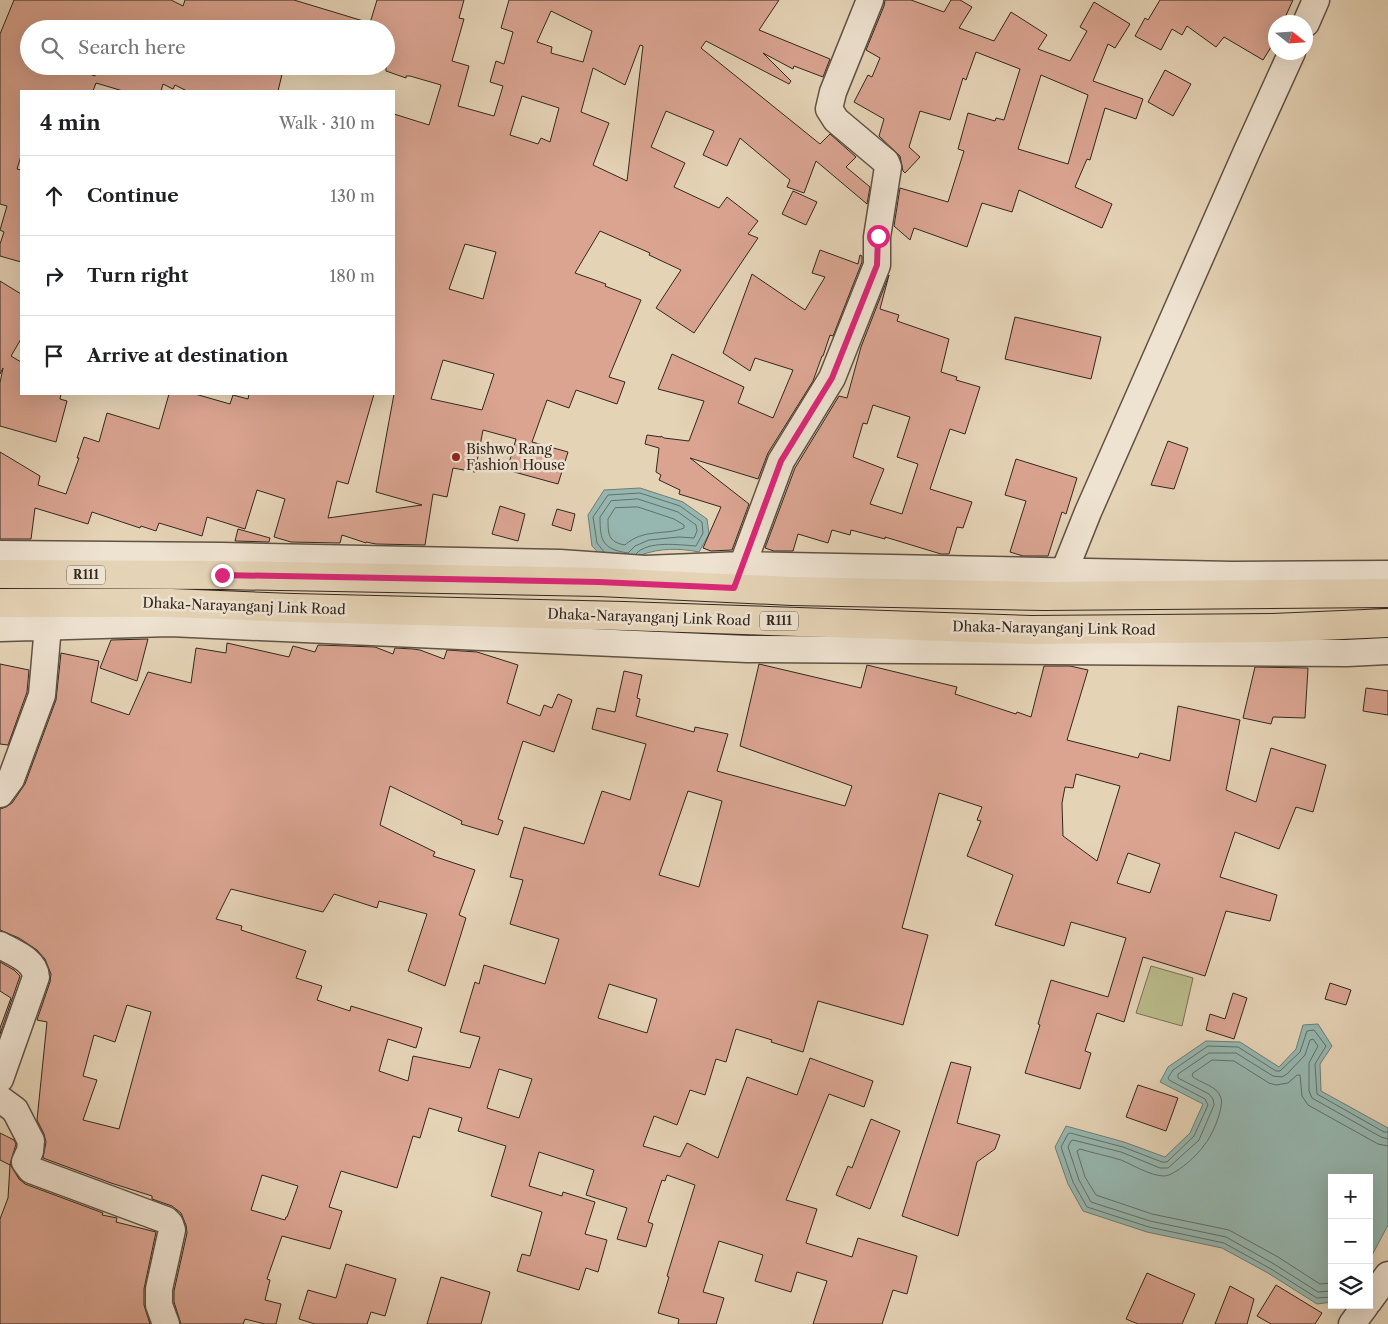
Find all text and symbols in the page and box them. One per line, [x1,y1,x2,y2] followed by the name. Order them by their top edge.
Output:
[1268,15,1313,60] north arrow
[20,20,395,75] search box
[38,34,66,62] icon: search
[78,36,186,59] text: Search here
[40,110,101,135] text: 4 min
[279,113,375,133] text: Walk · 310 m
[40,182,68,210] icon: ahead
[87,184,179,207] text: Continue
[330,186,375,206] text: 130 m
[867,225,890,248] route start
[40,262,68,290] icon: right
[87,264,188,287] text: Turn right
[329,266,375,286] text: 180 m
[40,342,68,370] icon: arrive
[87,344,288,367] text: Arrive at destination
[466,440,565,474] place label: Bishwo Rang Fashion House
[450,451,462,463] marker: Bishwo Rang Fashion House
[211,564,234,587] route end
[67,566,105,584] road number: R111
[142,593,346,619] street label: Dhaka-Narayanganj Link Road
[547,604,751,630] street label: Dhaka-Narayanganj Link Road
[760,612,798,630] road number: R111
[952,617,1156,639] street label: Dhaka-Narayanganj Link Road
[1328,1174,1373,1309] map controls
[1328,1174,1373,1219] button: +
[1328,1219,1373,1264] button: −
[1328,1264,1373,1309] button: layers

